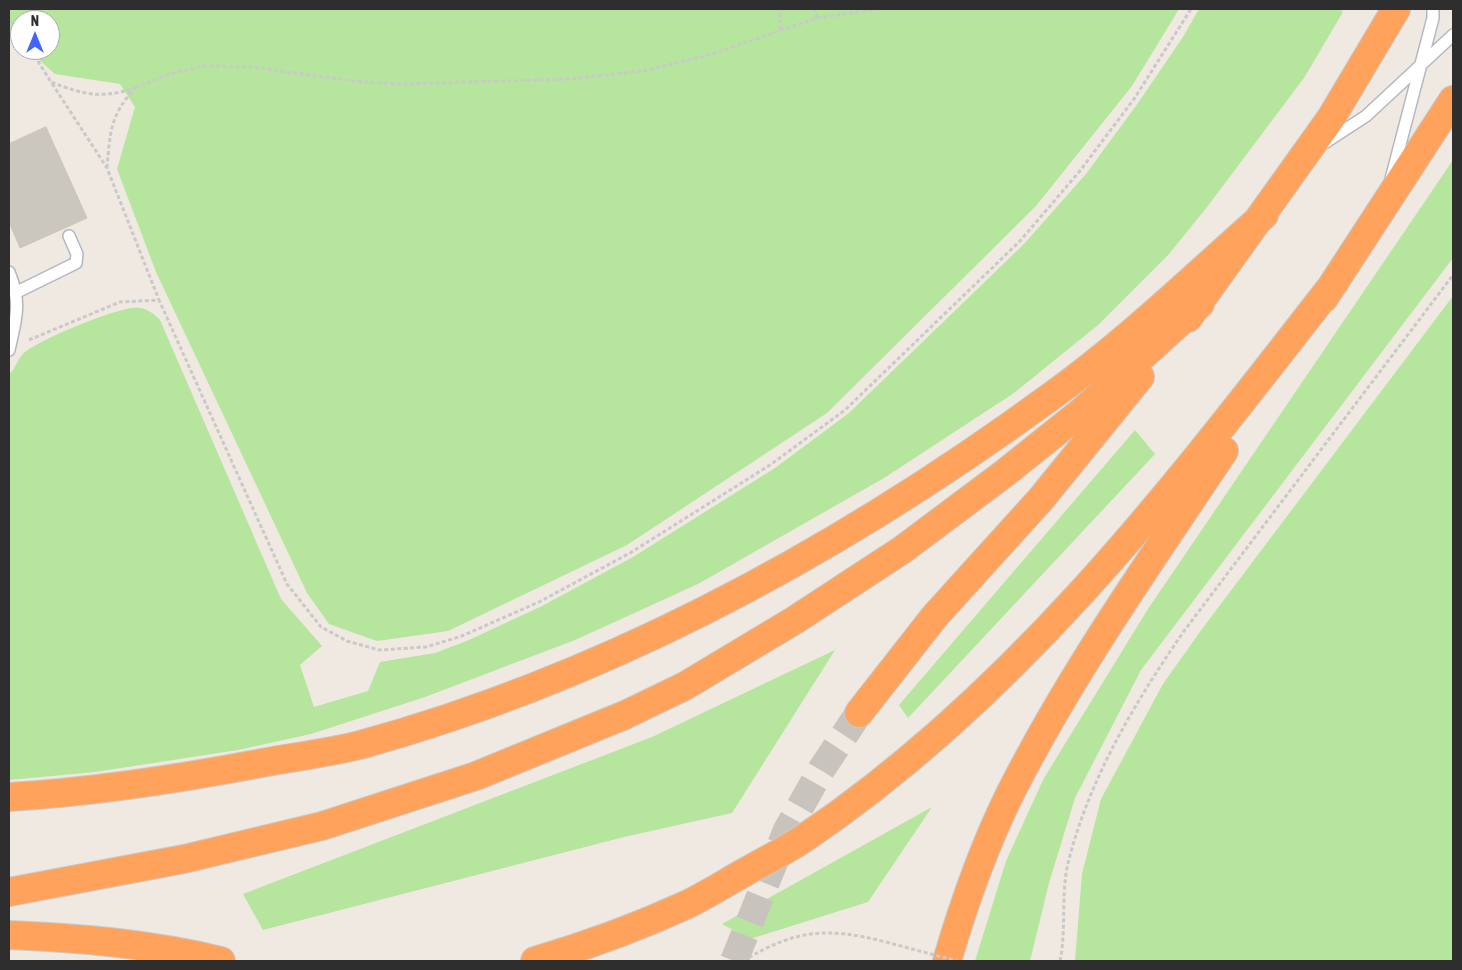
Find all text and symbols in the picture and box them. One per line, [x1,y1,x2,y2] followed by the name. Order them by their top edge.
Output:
[10,10,60,60] north arrow
[31,13,39,29] text: N

